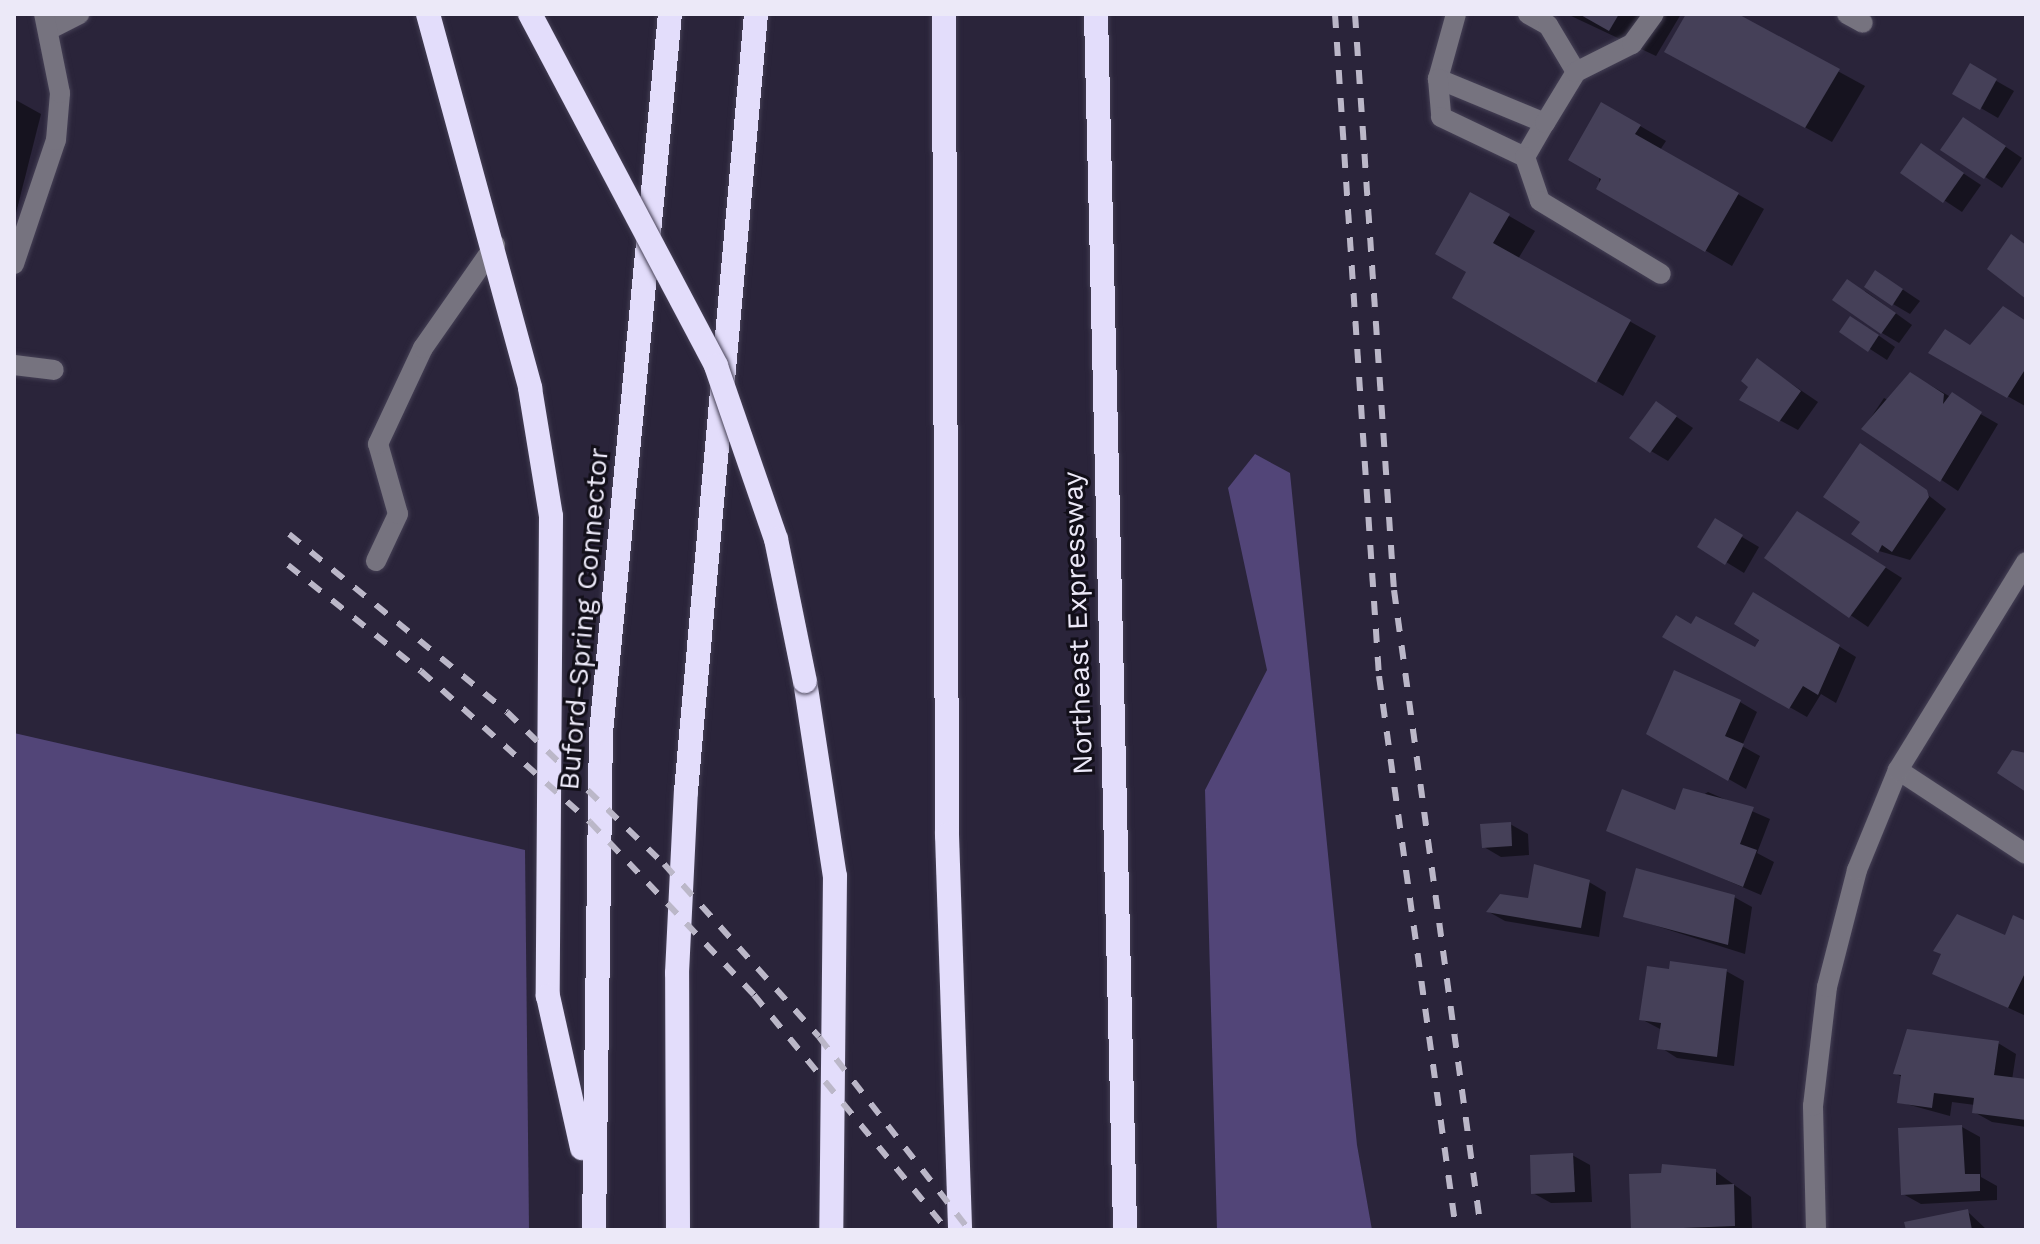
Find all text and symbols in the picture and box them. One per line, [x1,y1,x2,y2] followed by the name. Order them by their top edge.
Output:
[552,446,616,792] street label: Buford-Spring Connector
[1056,471,1100,775] street label: Northeast Expressway

